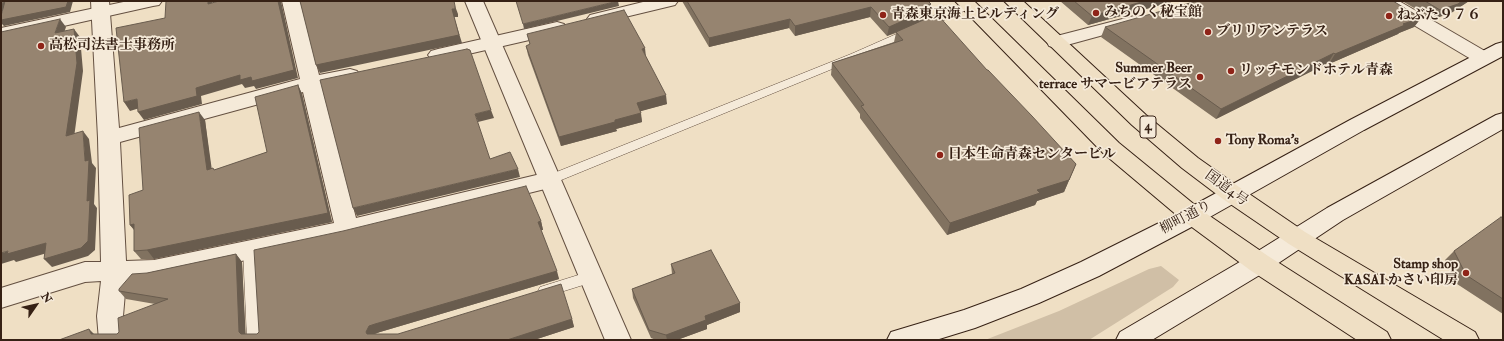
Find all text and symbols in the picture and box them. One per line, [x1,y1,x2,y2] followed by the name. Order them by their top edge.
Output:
[1104,5,1202,21] place label: みちのく秘宝館
[891,7,1059,23] place label: 青森東京海上ビルディング
[1091,8,1101,18] marker: みちのく秘宝館
[1397,8,1481,24] place label: ねぶた９７６
[878,10,888,20] marker: 青森東京海上ビルディング
[1384,11,1394,21] marker: ねぶた９７６
[1216,24,1328,40] place label: ブリリアンテラス
[1203,27,1213,37] marker: ブリリアンテラス
[49,38,175,54] place label: 高松司法書士事務所
[36,41,46,51] marker: 高松司法書士事務所
[1039,61,1192,94] place label: Summer Beer terrace サマービアテラス
[1239,63,1393,79] place label: リッチモンドホテル青森
[1226,66,1236,76] marker: リッチモンドホテル青森
[1195,72,1205,82] marker: Summer Beer terrace サマービアテラス
[1140,116,1156,138] road number: 4
[1226,133,1299,149] place label: Tony Roma's
[1213,136,1223,146] marker: Tony Roma's
[948,147,1116,163] place label: 日本生命青森センタービル
[935,150,945,160] marker: 日本生命青森センタービル
[1201,168,1251,210] street label: 国道4号
[1157,197,1215,239] street label: 柳町通り
[1344,257,1458,290] place label: Stamp shop KASAI かさい印房
[1461,268,1471,278] marker: Stamp shop KASAI かさい印房
[16,285,56,325] north arrow
[38,290,55,306] text: N

